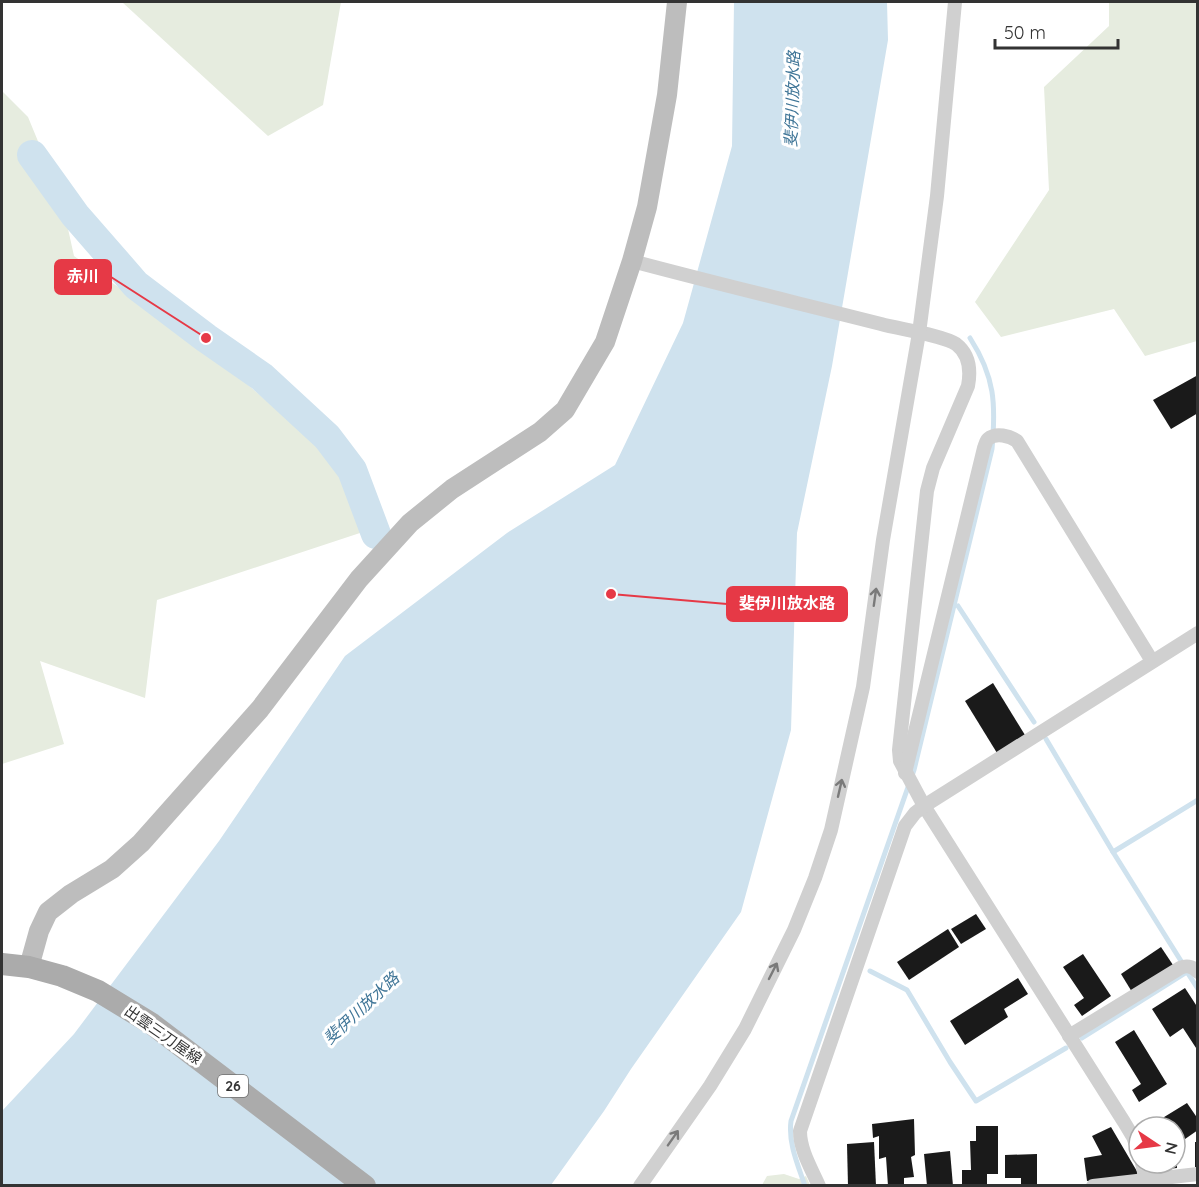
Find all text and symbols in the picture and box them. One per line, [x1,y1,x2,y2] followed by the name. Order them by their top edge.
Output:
[995,12,1118,50] scale bar
[1004,21,1046,44] text: 50 m
[780,49,804,147] water label: 斐伊川放水路
[55,260,111,294] callout: 赤川
[67,266,99,286] text: 赤川
[727,587,847,621] callout: 斐伊川放水路
[870,587,881,607] one-way arrow
[739,593,835,613] text: 斐伊川放水路
[835,779,847,798] one-way arrow
[768,962,780,980] one-way arrow
[319,967,404,1048] water label: 斐伊川放水路
[121,1001,206,1068] street label: 出雲三刀屋線
[218,1075,248,1097] road number: 26
[1127,1115,1187,1175] north arrow
[667,1130,679,1146] one-way arrow
[1161,1140,1183,1156] text: N

